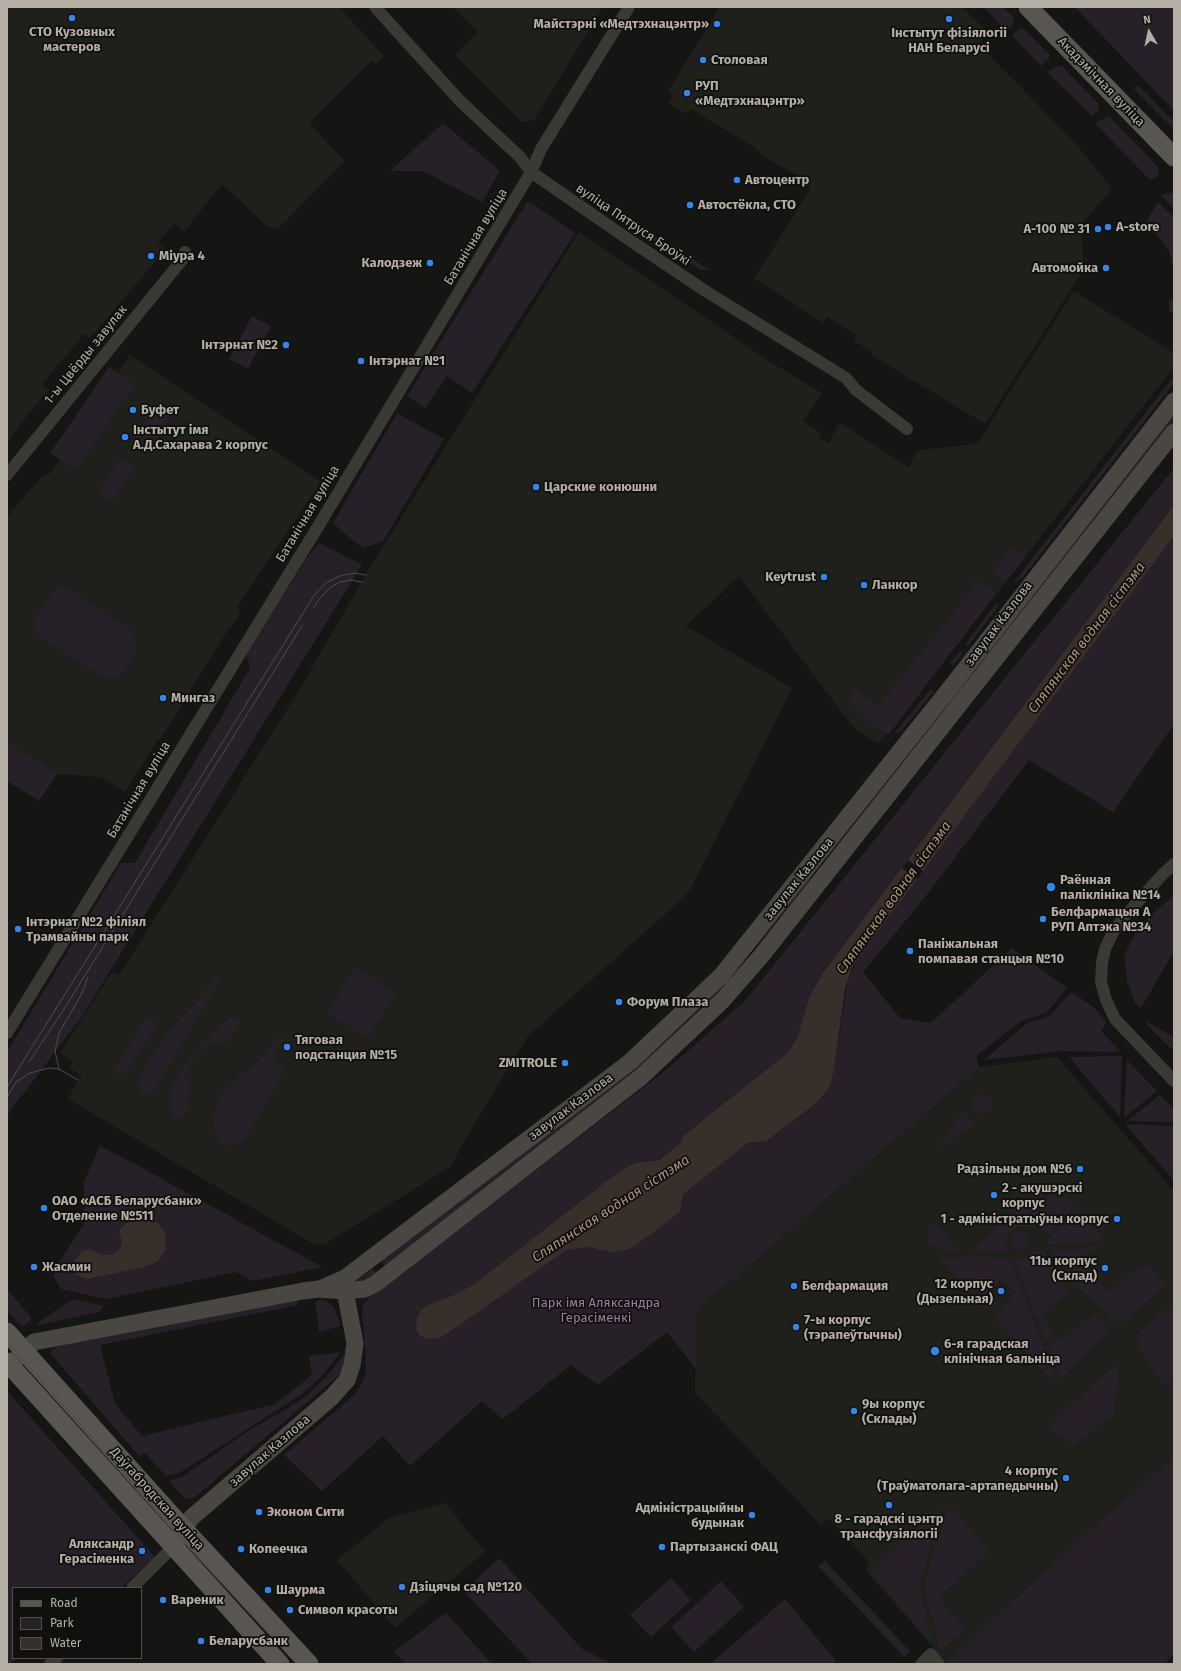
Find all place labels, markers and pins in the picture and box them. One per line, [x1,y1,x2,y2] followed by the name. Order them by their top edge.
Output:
[67,13,77,23] marker: СТО Кузовных мастеров
[944,14,954,24] marker: Інстытут фізіялогіі НАН Беларусі
[534,16,709,32] place label: Майстэрні «Медтэхнацэнтр»
[712,19,722,29] marker: Майстэрні «Медтэхнацэнтр»
[29,24,115,55] place label: СТО Кузовных мастеров
[891,25,1007,56] place label: Інстытут фізіялогіі НАН Беларусі
[711,52,768,68] place label: Столовая
[698,55,708,65] marker: Столовая
[695,78,805,109] place label: РУП «Медтэхнацэнтр»
[682,88,692,98] marker: РУП «Медтэхнацэнтр»
[745,172,809,188] place label: Автоцентр
[732,175,742,185] marker: Автоцентр
[698,197,796,213] place label: Автостёкла, СТО
[685,200,695,210] marker: Автостёкла, СТО
[1116,219,1159,235] place label: А-store
[1023,221,1090,237] place label: А-100 № 31
[1103,222,1113,232] marker: А-store
[1093,224,1103,234] marker: А-100 № 31
[159,248,205,264] place label: Міура 4
[146,251,156,261] marker: Міура 4
[362,255,422,271] place label: Калодзеж
[425,258,435,268] marker: Калодзеж
[1032,260,1098,276] place label: Автомойка
[1101,263,1111,273] marker: Автомойка
[201,337,278,353] place label: Інтэрнат №2
[281,340,291,350] marker: Інтэрнат №2
[369,353,445,369] place label: Інтэрнат №1
[356,356,366,366] marker: Інтэрнат №1
[141,402,179,418] place label: Буфет
[128,405,138,415] marker: Буфет
[133,422,268,453] place label: Інстытут імя А.Д.Сахарава 2 корпус
[120,432,130,442] marker: Інстытут імя А.Д.Сахарава 2 корпус
[544,479,657,495] place label: Царские конюшни
[531,482,541,492] marker: Царские конюшни
[765,569,816,585] place label: Keytrust
[819,572,829,582] marker: Keytrust
[872,577,918,593] place label: Ланкор
[859,580,869,590] marker: Ланкор
[171,690,215,706] place label: Мингаз
[158,693,168,703] marker: Мингаз
[1060,872,1161,903] place label: Раённая паліклініка №14
[1045,881,1057,893] marker: Раённая паліклініка №14
[1051,904,1151,935] place label: Белфармацыя А РУП Аптэка №34
[26,914,146,945] place label: Інтэрнат №2 філіял Трамвайны парк
[1038,914,1048,924] marker: Белфармацыя А РУП Аптэка №34
[13,924,23,934] marker: Інтэрнат №2 філіял Трамвайны парк
[918,936,1064,967] place label: Паніжальная помпавая станцыя №10
[905,946,915,956] marker: Паніжальная помпавая станцыя №10
[627,994,708,1010] place label: Форум Плаза
[614,997,624,1007] marker: Форум Плаза
[295,1032,397,1063] place label: Тяговая подстанция №15
[282,1042,292,1052] marker: Тяговая подстанция №15
[499,1055,557,1071] place label: ZMITROLЕ
[560,1058,570,1068] marker: ZMITROLЕ
[957,1161,1072,1177] place label: Радзільны дом №6
[1075,1164,1085,1174] marker: Радзільны дом №6
[1002,1180,1082,1211] place label: 2 - акушэрскі корпус
[989,1190,999,1200] marker: 2 - акушэрскі корпус
[52,1193,201,1224] place label: ОАО «АСБ Беларусбанк» Отделение №511
[39,1203,49,1213] marker: ОАО «АСБ Беларусбанк» Отделение №511
[940,1211,1109,1227] place label: 1 - адміністратыўны корпус
[1112,1214,1122,1224] marker: 1 - адміністратыўны корпус
[1029,1253,1097,1284] place label: 11ы корпус (Склад)
[42,1259,91,1275] place label: Жасмин
[29,1262,39,1272] marker: Жасмин
[1100,1263,1110,1273] marker: 11ы корпус (Склад)
[917,1276,993,1307] place label: 12 корпус (Дызельная)
[802,1278,888,1294] place label: Белфармация
[789,1281,799,1291] marker: Белфармация
[996,1286,1006,1296] marker: 12 корпус (Дызельная)
[804,1312,902,1343] place label: 7-ы корпус (тэрапеўтычны)
[791,1322,801,1332] marker: 7-ы корпус (тэрапеўтычны)
[944,1336,1060,1367] place label: 6-я гарадская клінічная бальніца
[929,1345,941,1357] marker: 6-я гарадская клінічная бальніца
[862,1396,925,1427] place label: 9ы корпус (Склады)
[849,1406,859,1416] marker: 9ы корпус (Склады)
[877,1463,1058,1494] place label: 4 корпус (Траўматолага-артапедычны)
[1061,1473,1071,1483] marker: 4 корпус (Траўматолага-артапедычны)
[635,1500,744,1531] place label: Адміністрацыйны будынак
[884,1500,894,1510] marker: 8 - гарадскі цэнтр трансфузіялогіі
[267,1504,344,1520] place label: Эконом Сити
[254,1507,264,1517] marker: Эконом Сити
[747,1510,757,1520] marker: Адміністрацыйны будынак
[835,1511,943,1542] place label: 8 - гарадскі цэнтр трансфузіялогіі
[59,1536,134,1567] place label: Аляксандр Герасіменка
[670,1539,778,1555] place label: Партызанскі ФАЦ
[249,1541,308,1557] place label: Копеечка
[657,1542,667,1552] marker: Партызанскі ФАЦ
[236,1544,246,1554] marker: Копеечка
[137,1546,147,1556] marker: Аляксандр Герасіменка
[410,1579,522,1595] place label: Дзіцячы сад №120
[276,1582,325,1598] place label: Шаурма
[397,1582,407,1592] marker: Дзіцячы сад №120
[263,1585,273,1595] marker: Шаурма
[171,1592,224,1608] place label: Вареник
[158,1595,168,1605] marker: Вареник
[298,1602,398,1618] place label: Символ красоты
[285,1605,295,1615] marker: Символ красоты
[209,1633,288,1649] place label: Беларусбанк
[196,1636,206,1646] marker: Беларусбанк

